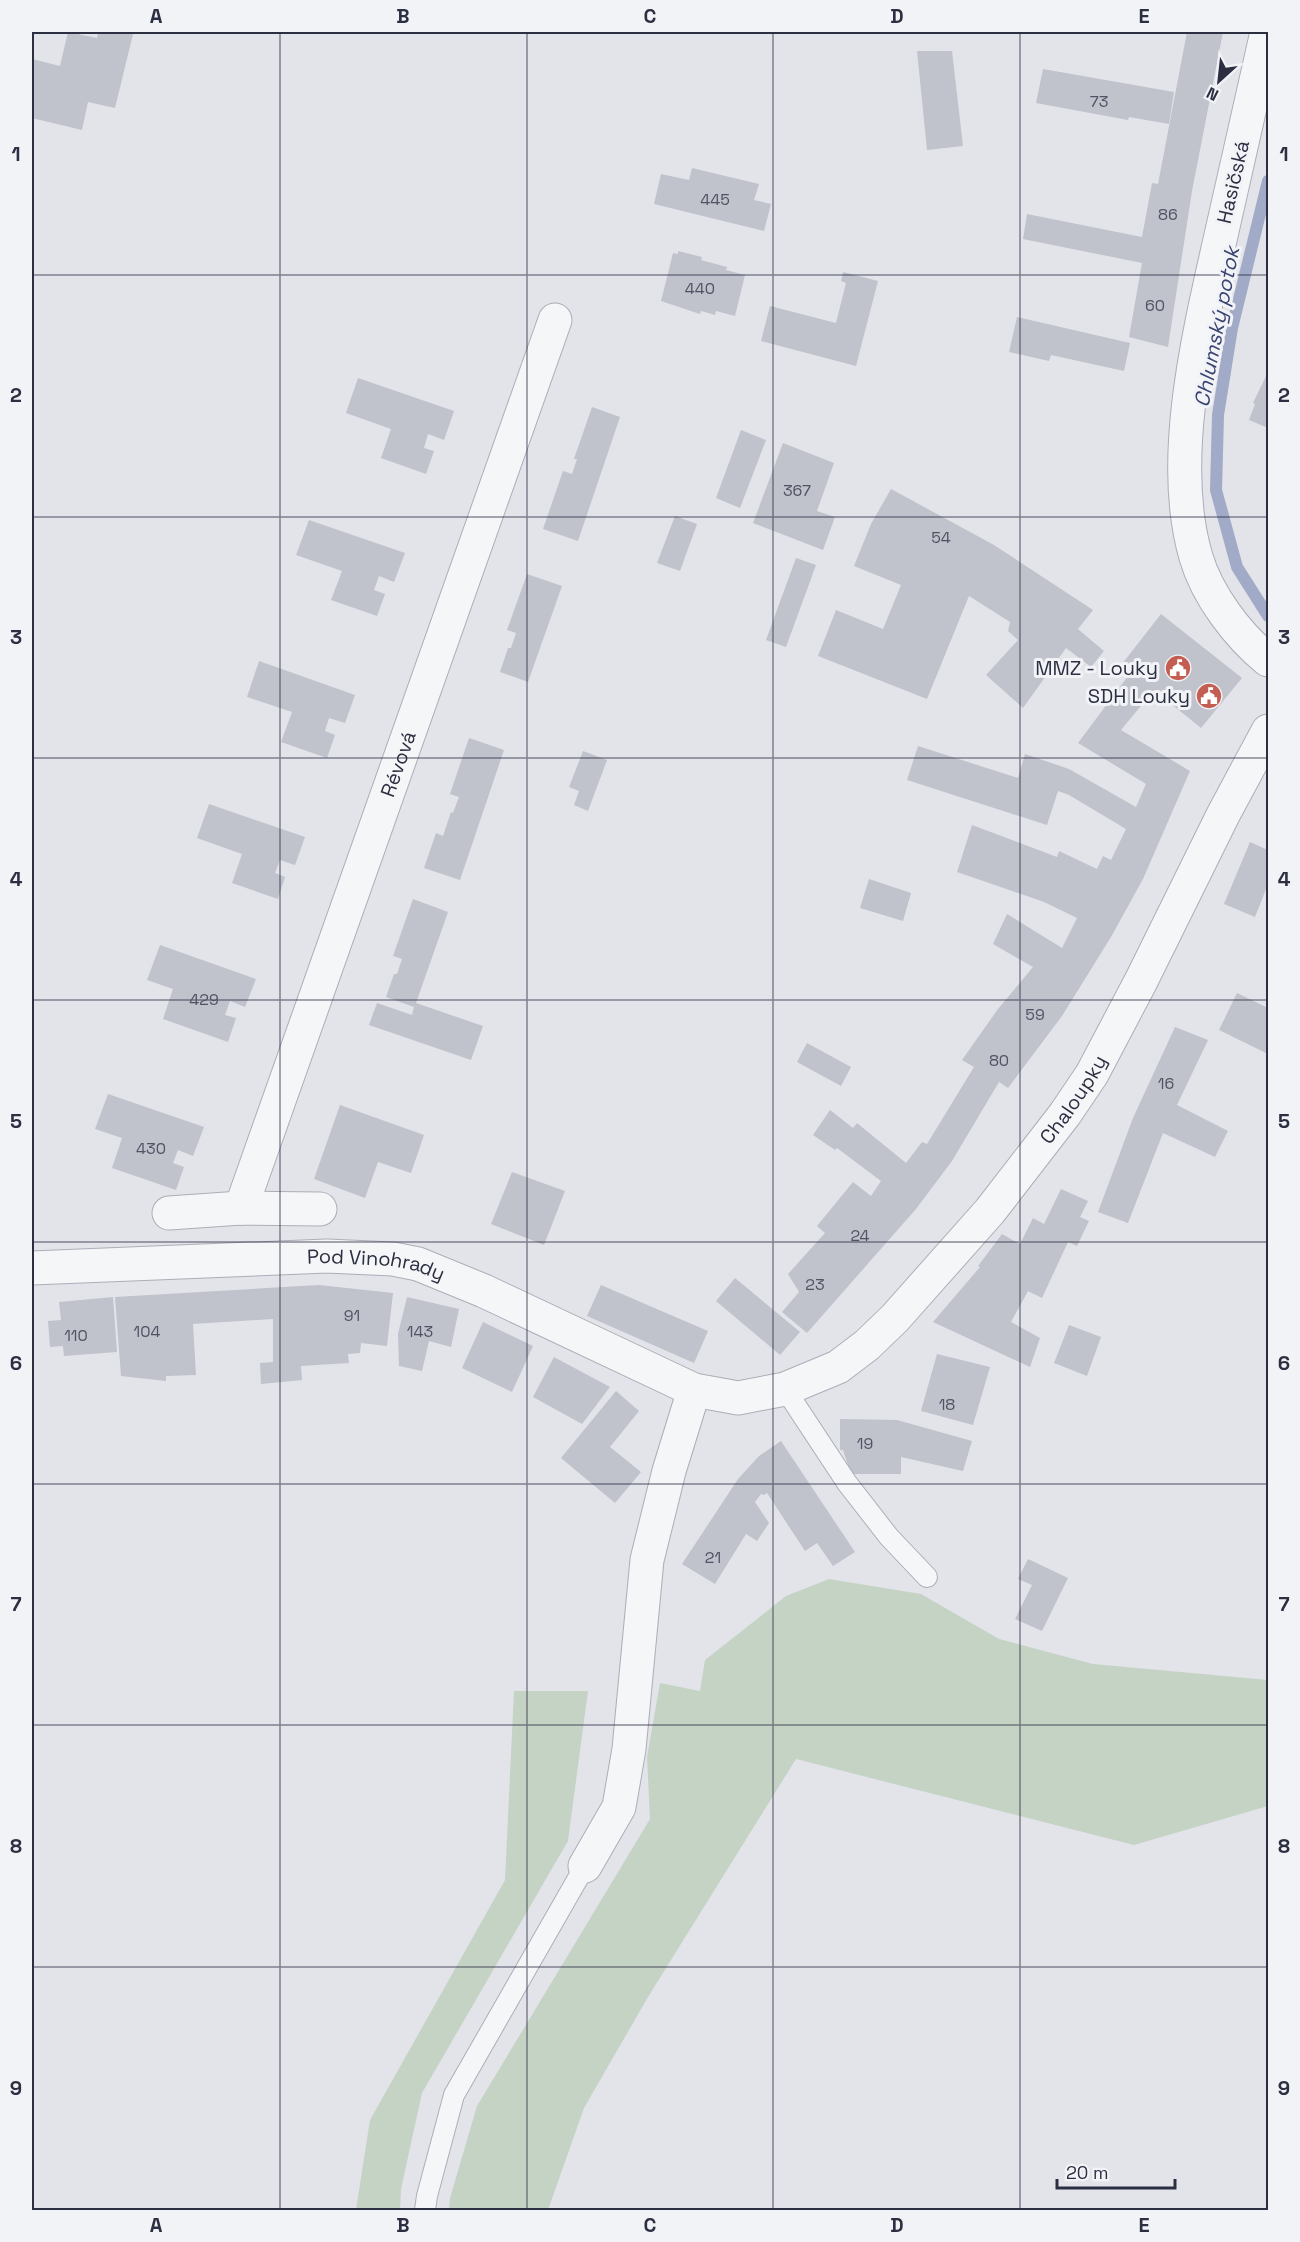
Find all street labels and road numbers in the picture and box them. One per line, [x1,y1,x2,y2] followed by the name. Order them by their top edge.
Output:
[1211,138,1255,226] street label: Hasičská
[374,727,422,801] street label: Révová
[1034,1051,1113,1149] street label: Chaloupky
[306,1243,449,1287] street label: Pod Vinohrady

